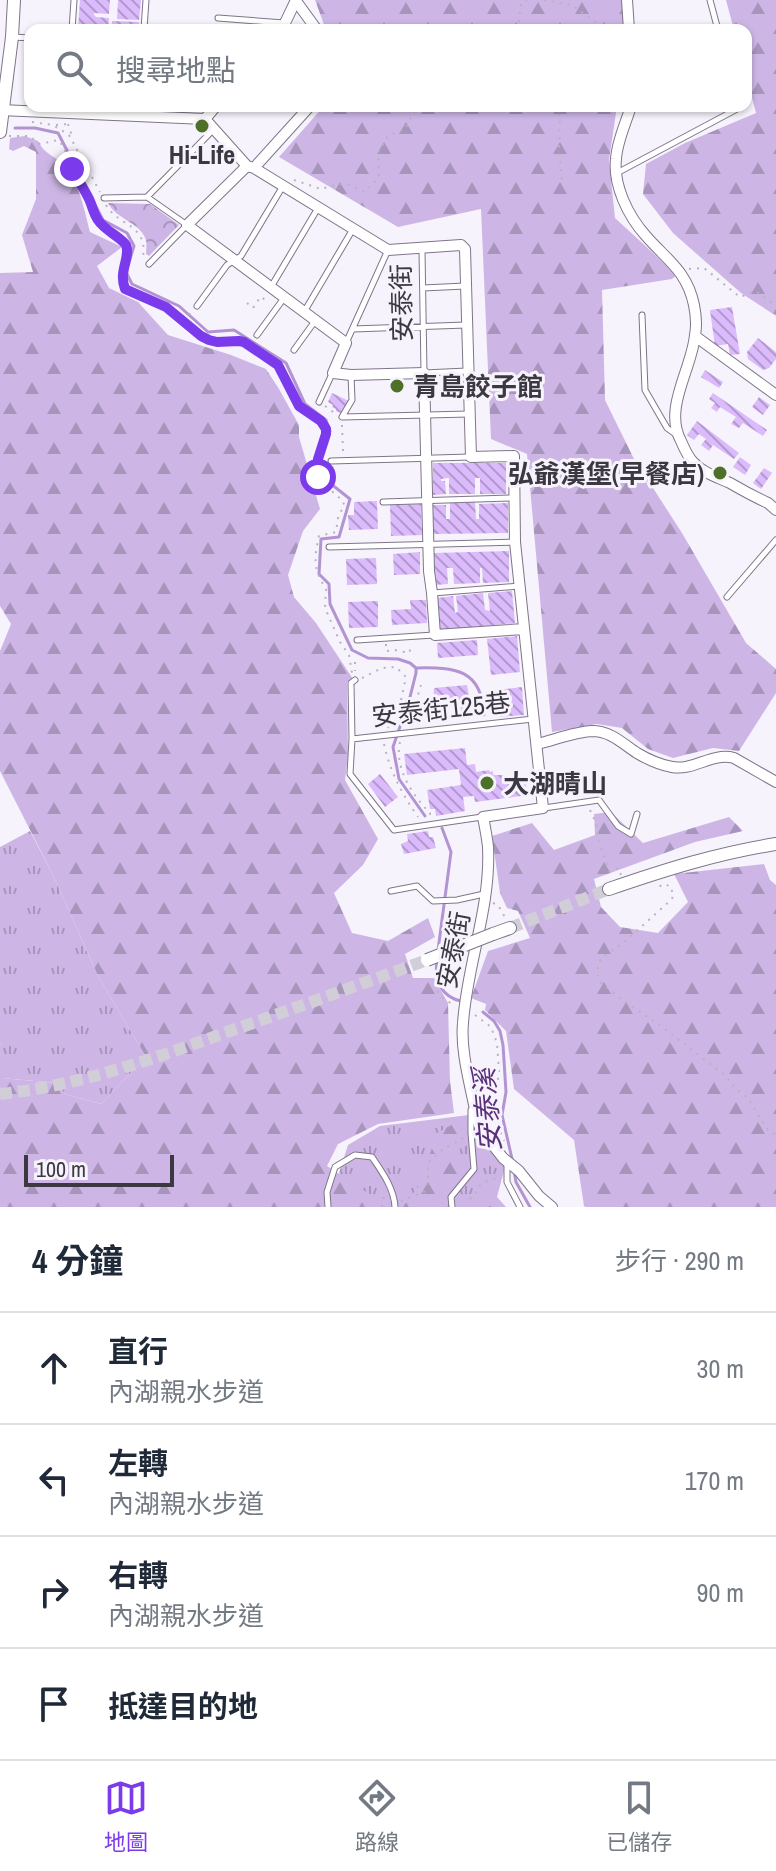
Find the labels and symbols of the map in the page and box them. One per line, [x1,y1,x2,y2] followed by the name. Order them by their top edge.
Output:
[193,117,211,135] marker: Hi-Life
[169,137,235,172] place label: Hi-Life
[54,151,90,187] route end
[383,264,419,342] street label: 安泰街
[413,369,543,404] place label: 青島餃子館
[388,377,406,395] marker: 青島餃子館
[508,456,704,491] place label: 弘爺漢堡(早餐店)
[300,459,336,495] route start
[711,464,729,482] marker: 弘爺漢堡(早餐店)
[370,684,512,734] street label: 安泰街125巷
[503,766,607,801] place label: 大湖晴山
[478,774,496,792] marker: 大湖晴山
[428,908,478,992] street label: 安泰街
[464,1063,510,1154] water label: 安泰溪
[24,1151,174,1187] scale bar

